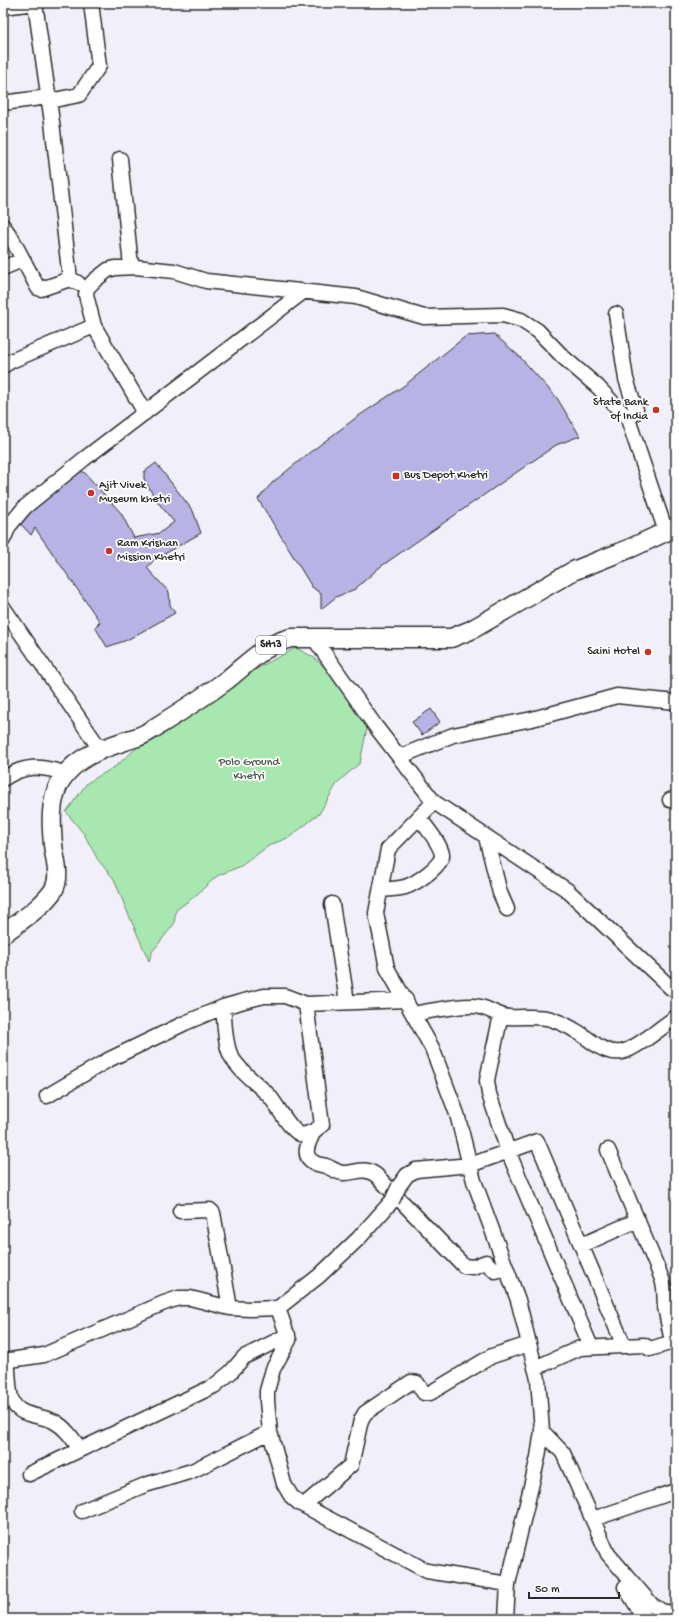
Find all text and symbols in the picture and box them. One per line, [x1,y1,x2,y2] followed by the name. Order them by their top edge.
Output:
[593,396,650,424] place label: State Bank of India
[651,405,661,415] marker: State Bank of India
[403,469,488,483] place label: Bus Depot Khetri
[391,471,401,481] marker: Bus Depot Khetri
[99,479,171,507] place label: Ajit Vivek Museum khetri
[86,488,96,498] marker: Ajit Vivek Museum khetri
[117,537,186,565] place label: Ram Krishan Mission Khetri
[104,546,114,556] marker: Ram Krishan Mission Khetri
[256,636,286,654] road number: SH13
[587,645,640,659] place label: Saini Hotel
[643,647,653,657] marker: Saini Hotel
[218,756,280,784] park label: Polo Ground Khetri
[529,1574,619,1600] scale bar
[535,1583,560,1597] text: 50 m

